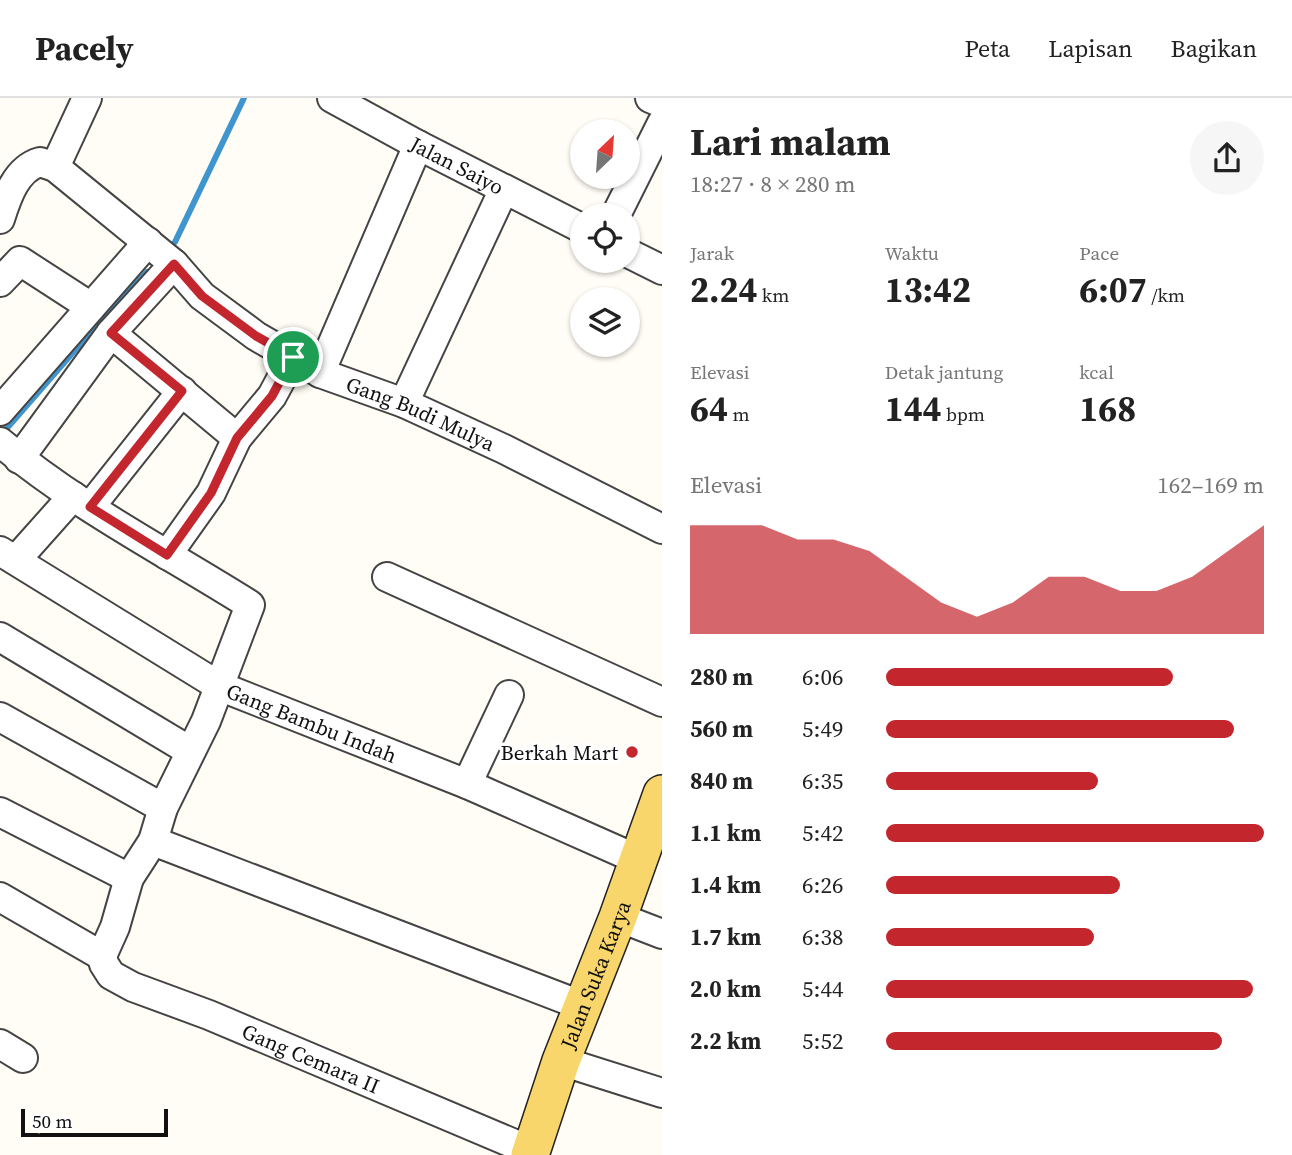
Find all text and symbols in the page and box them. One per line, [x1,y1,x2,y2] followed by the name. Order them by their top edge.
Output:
[35,26,134,71] text: Pacely
[964,32,1010,65] text: Peta
[1048,32,1133,65] text: Lapisan
[1171,32,1257,65] text: Bagikan
[690,116,891,168] text: Lari malam
[570,119,640,189] north arrow
[570,119,640,357] map controls
[1190,121,1264,195] button: share
[404,129,509,201] street label: Jalan Saiyo
[690,168,856,200] text: 18:27 · 8 × 280 m
[570,203,640,273] button: locate
[690,240,734,266] text: Jarak
[885,240,939,266] text: Waktu
[1079,240,1119,266] text: Pace
[690,266,757,314] text: 2.24
[885,266,971,314] text: 13:42
[1079,266,1147,314] text: 6:07
[757,282,789,308] text: km
[1147,282,1185,308] text: /km
[570,287,640,357] button: layers
[263,327,323,387] pin
[274,338,312,376] icon: arrive
[690,359,750,385] text: Elevasi
[885,359,1003,385] text: Detak jantung
[1079,359,1114,385] text: kcal
[342,369,500,458] street label: Gang Budi Mulya
[690,385,728,433] text: 64
[885,385,942,433] text: 144
[1079,385,1136,433] text: 168
[728,401,750,427] text: m
[942,401,985,427] text: bpm
[690,469,762,501] text: Elevasi
[1157,469,1264,501] text: 162–169 m
[690,661,753,693] text: 280 m
[802,661,843,693] text: 6:06
[222,676,401,769] street label: Gang Bambu Indah
[690,713,753,745] text: 560 m
[802,713,843,745] text: 5:49
[501,738,618,767] place label: Berkah Mart
[624,744,640,760] marker: Berkah Mart
[690,765,753,797] text: 840 m
[802,765,843,797] text: 6:35
[690,817,761,849] text: 1.1 km
[802,817,843,849] text: 5:42
[690,869,761,901] text: 1.4 km
[802,869,843,901] text: 6:26
[553,896,637,1054] street label: Jalan Suka Karya
[690,921,761,953] text: 1.7 km
[802,921,843,953] text: 6:38
[690,973,761,1005] text: 2.0 km
[802,973,843,1005] text: 5:44
[238,1016,384,1100] street label: Gang Cemara II
[690,1025,761,1057] text: 2.2 km
[802,1025,843,1057] text: 5:52
[21,1106,168,1138] scale bar
[32,1108,73,1134] text: 50 m

